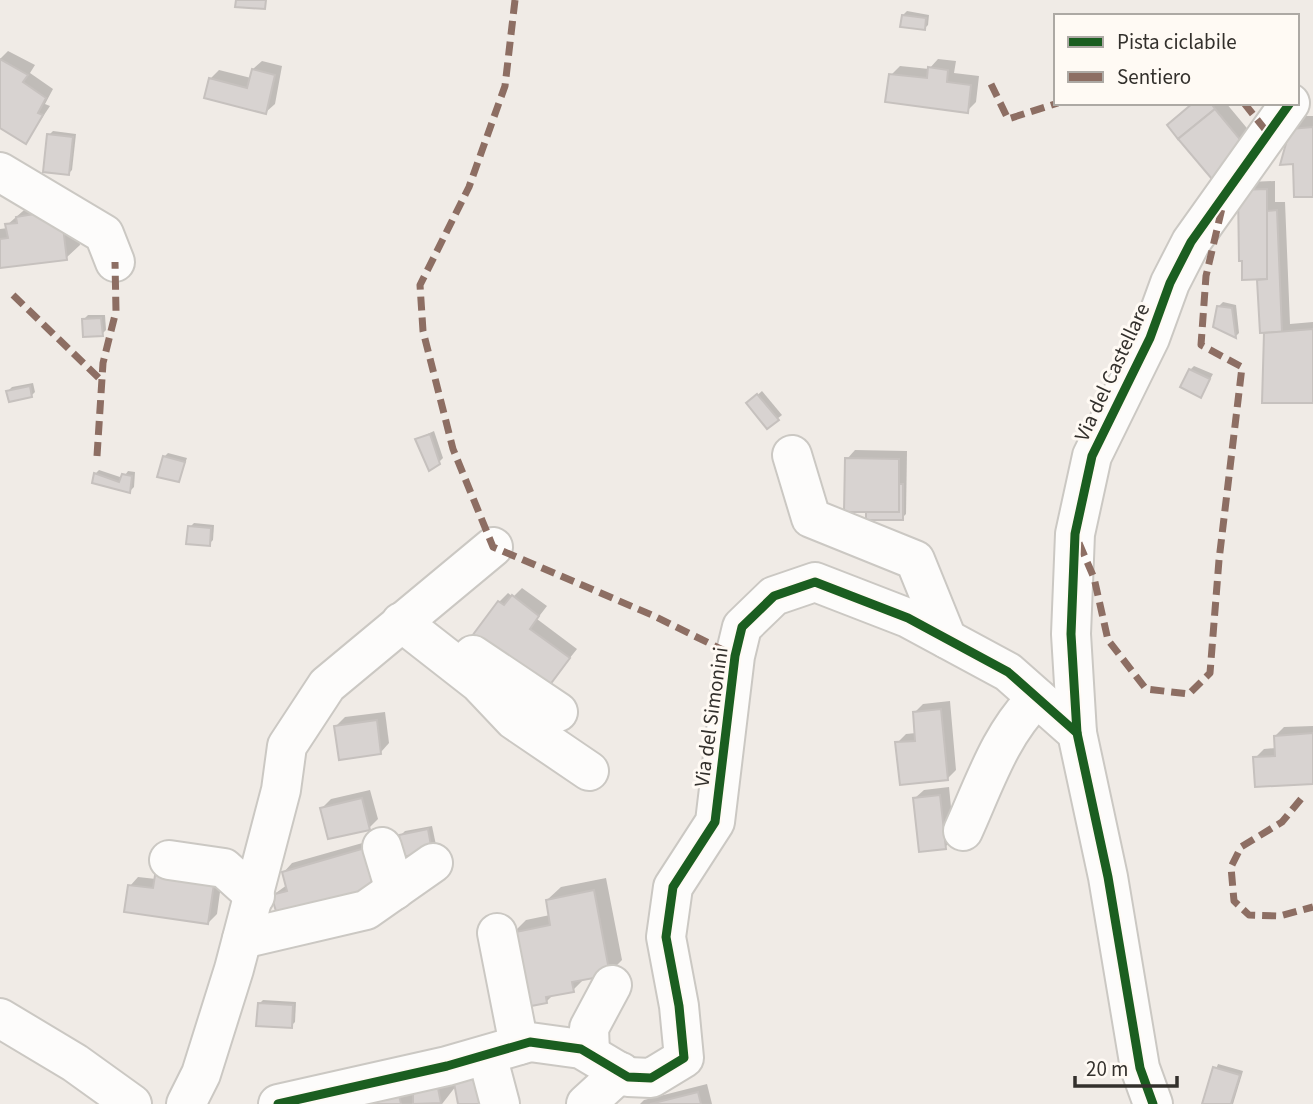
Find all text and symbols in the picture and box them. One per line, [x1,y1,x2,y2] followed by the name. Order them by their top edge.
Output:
[1054,14,1299,105] legend
[1117,27,1237,57] text: Pista ciclabile
[1117,62,1191,92] text: Sentiero
[1067,298,1157,446] street label: Via del Castellare
[686,645,736,789] street label: Via del Simonini
[1075,1044,1176,1088] scale bar
[1086,1054,1128,1084] text: 20 m

